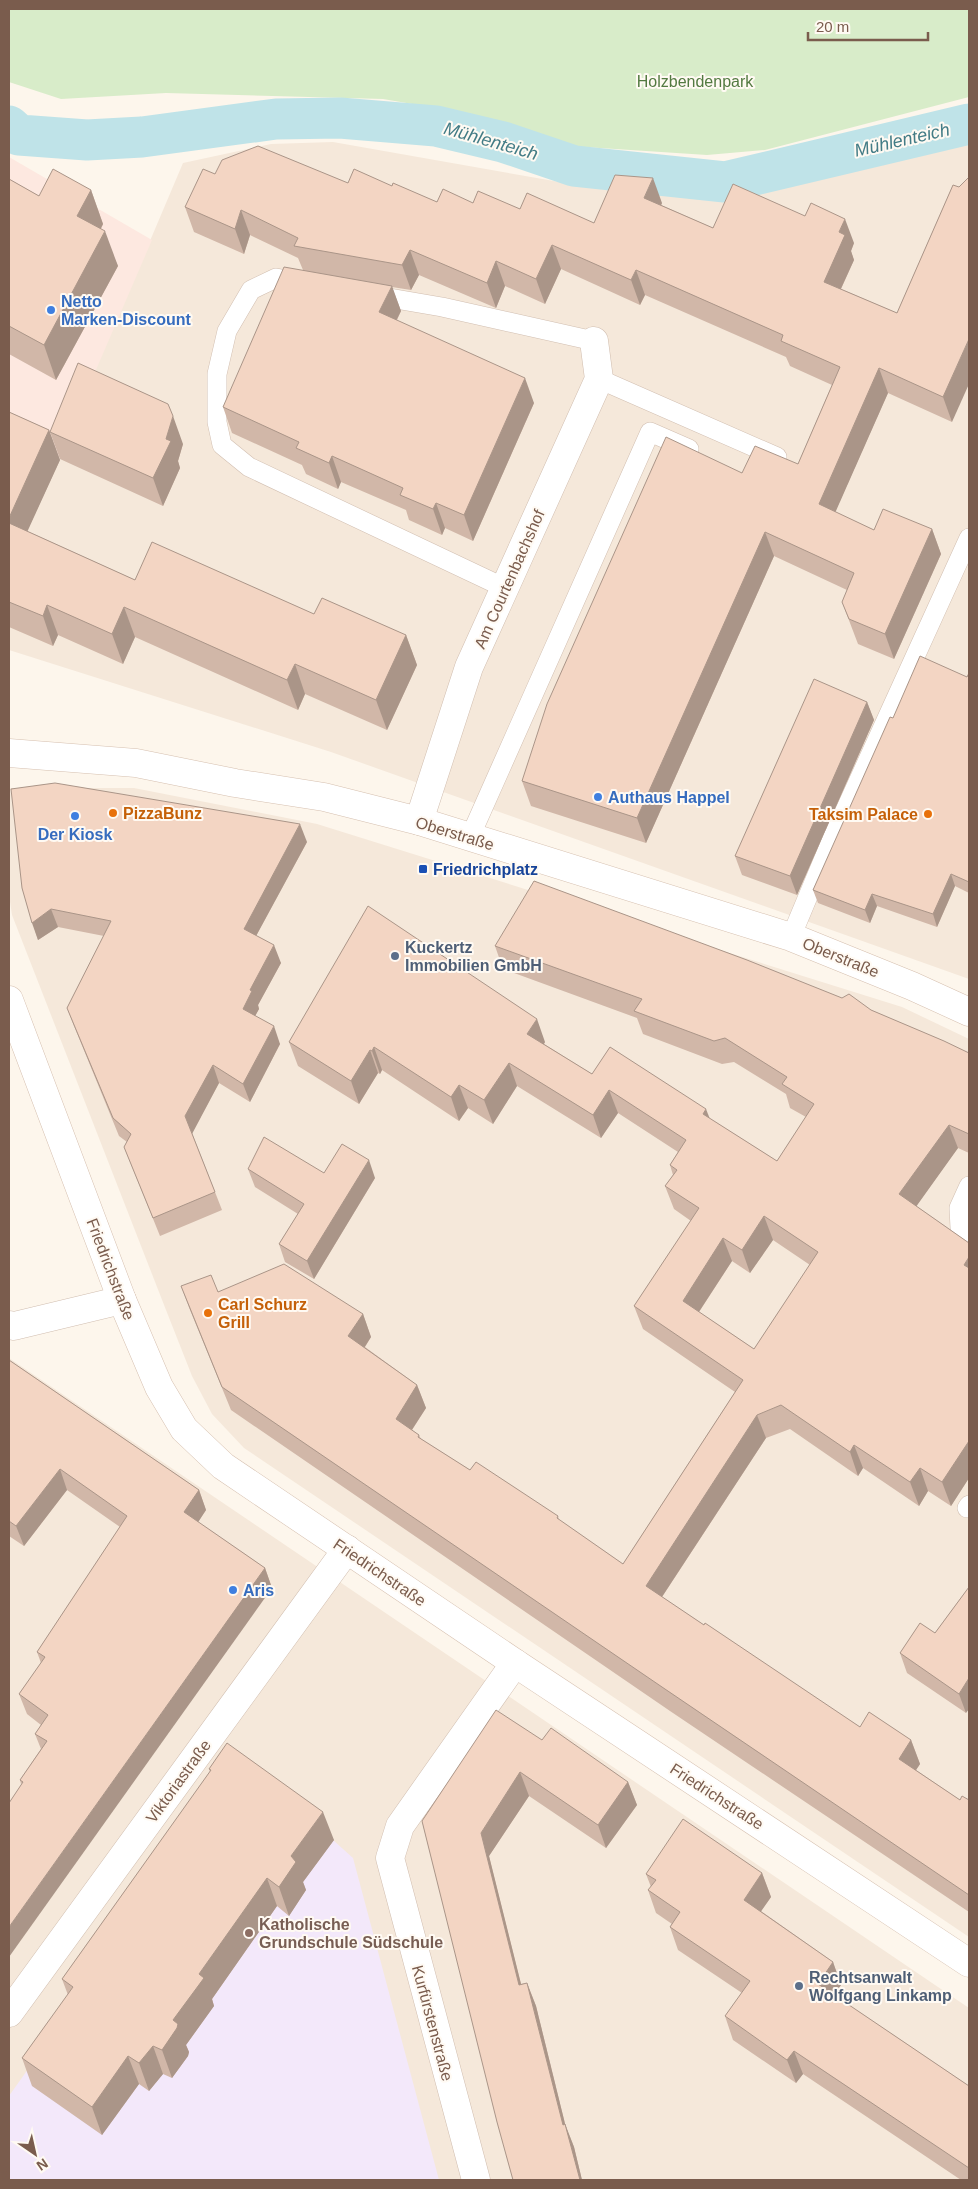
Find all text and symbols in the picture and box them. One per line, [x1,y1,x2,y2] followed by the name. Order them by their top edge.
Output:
[808,10,928,42] scale bar
[816,18,849,35] text: 20 m
[637,73,754,90] park label: Holzbendenpark
[442,118,540,164] water label: Mühlenteich
[852,119,952,161] water label: Mühlenteich
[61,293,191,328] place label: Netto Marken-Discount
[45,304,57,316] marker: Netto Marken-Discount
[471,507,548,651] street label: Am Courtenbachshof
[608,789,730,806] place label: Authaus Happel
[592,791,604,803] marker: Authaus Happel
[123,805,202,822] place label: PizzaBunz
[809,806,918,823] place label: Taksim Palace
[107,807,119,819] marker: PizzaBunz
[922,808,934,820] marker: Taksim Palace
[69,810,81,822] marker: Der Kiosk
[414,814,496,853] street label: Oberstraße
[38,826,112,843] place label: Der Kiosk
[433,861,538,878] place label: Friedrichplatz
[417,863,429,875] marker: Friedrichplatz
[800,934,882,981] street label: Oberstraße
[405,939,542,974] place label: Kuckertz Immobilien GmbH
[389,950,401,962] marker: Kuckertz Immobilien GmbH
[83,1216,138,1323] street label: Friedrichstraße
[218,1296,307,1331] place label: Carl Schurz Grill
[202,1307,214,1319] marker: Carl Schurz Grill
[330,1535,429,1610] street label: Friedrichstraße
[243,1582,274,1599] place label: Aris
[227,1584,239,1596] marker: Aris
[143,1736,214,1826] street label: Viktoriastraße
[667,1760,767,1833] street label: Friedrichstraße
[259,1916,443,1951] place label: Katholische Grundschule Südschule
[243,1927,255,1939] marker: Katholische Grundschule Südschule
[409,1963,456,2083] street label: Kurfürstenstraße
[809,1969,952,2004] place label: Rechtsanwalt Wolfgang Linkamp
[793,1980,805,1992] marker: Rechtsanwalt Wolfgang Linkamp
[10,2129,60,2179] north arrow
[34,2155,51,2174] text: N

